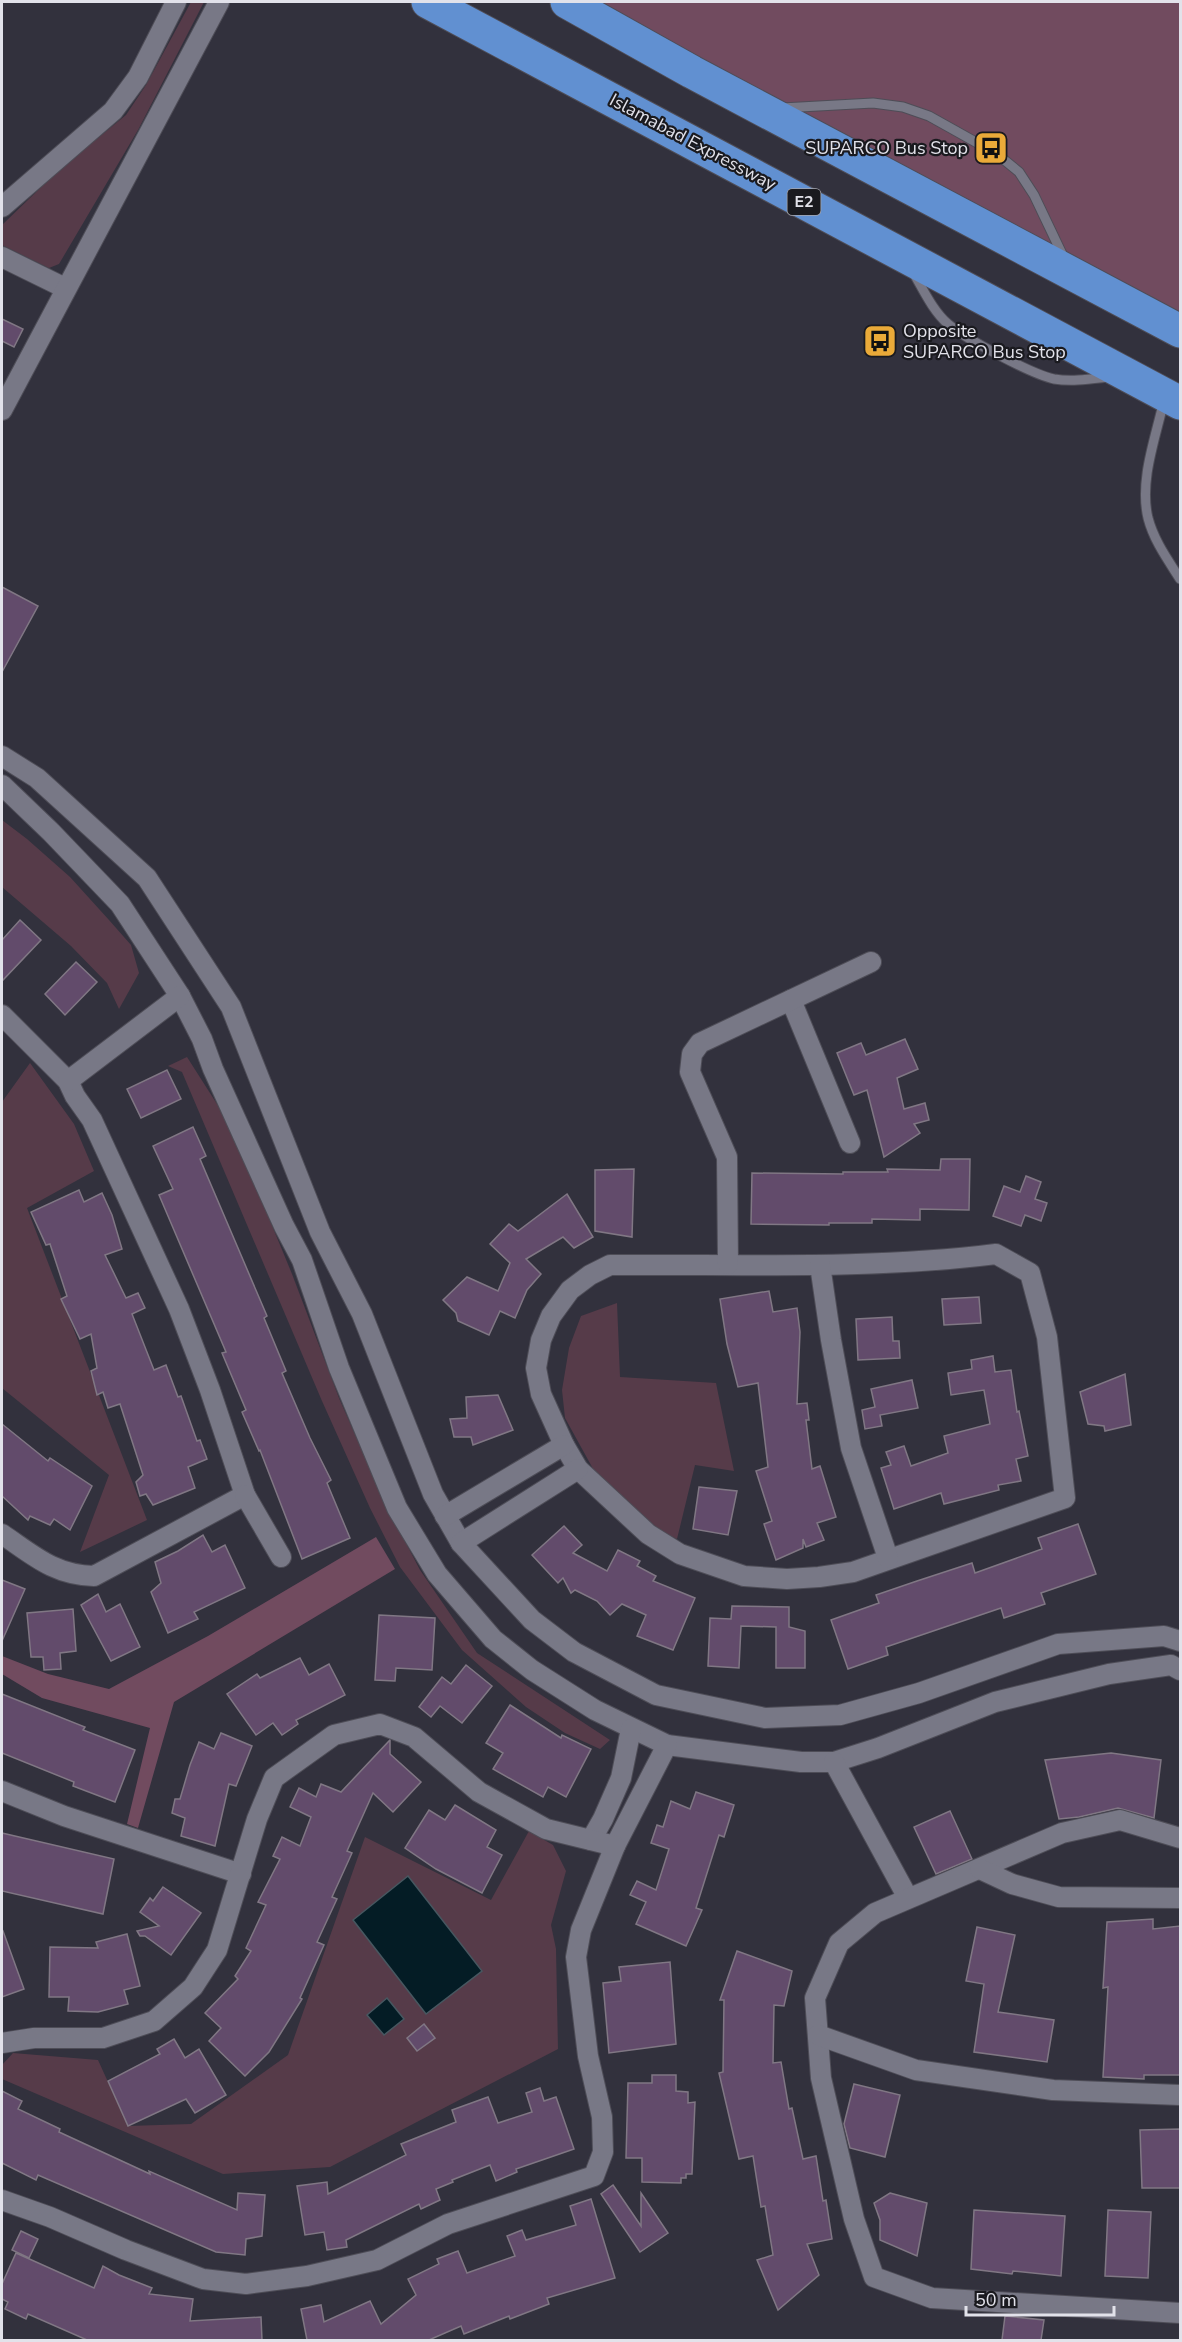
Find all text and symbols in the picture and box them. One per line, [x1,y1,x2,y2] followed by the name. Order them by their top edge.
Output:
[606,88,781,196] street label: Islamabad Expressway
[973,130,1009,166] bus stop icon: SUPARCO Bus Stop
[805,136,968,160] place label: SUPARCO Bus Stop
[788,189,820,215] road number: E2
[903,319,1066,364] place label: Opposite SUPARCO Bus Stop
[862,323,898,359] bus stop icon: Opposite SUPARCO Bus Stop
[966,2279,1114,2317] scale bar
[975,2288,1017,2312] text: 50 m

